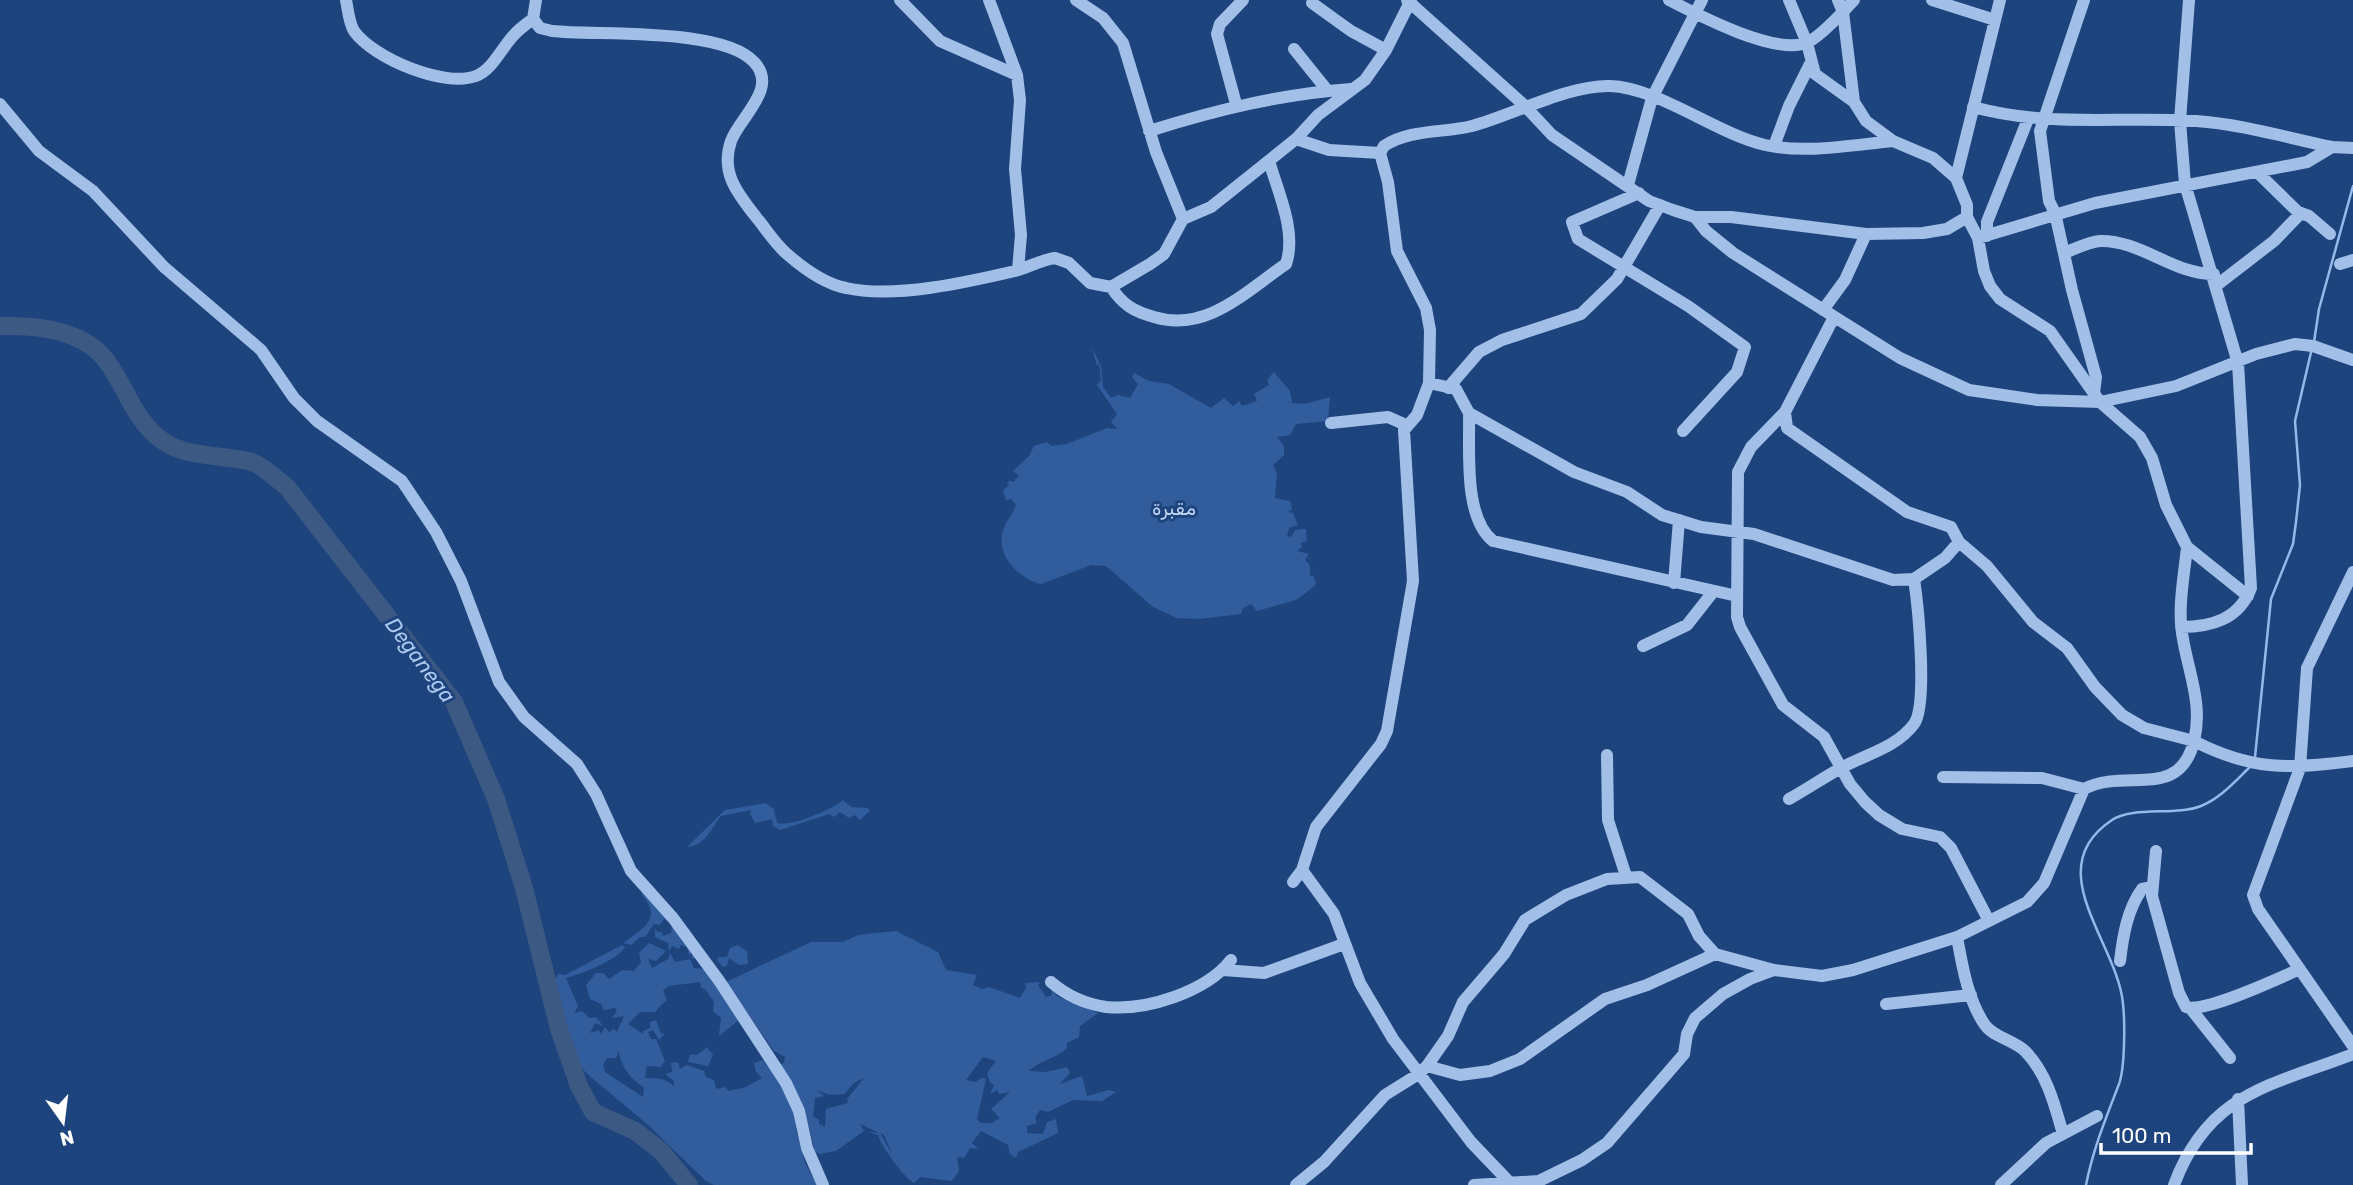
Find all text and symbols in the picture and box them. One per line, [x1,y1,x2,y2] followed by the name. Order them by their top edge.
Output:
[1152,497,1196,520] park label: مقبرة
[380,612,461,707] water label: Deganega
[28,1087,98,1157] north arrow
[2101,1112,2252,1156] scale bar
[2112,1123,2171,1148] text: 100 m
[58,1125,76,1151] text: N

